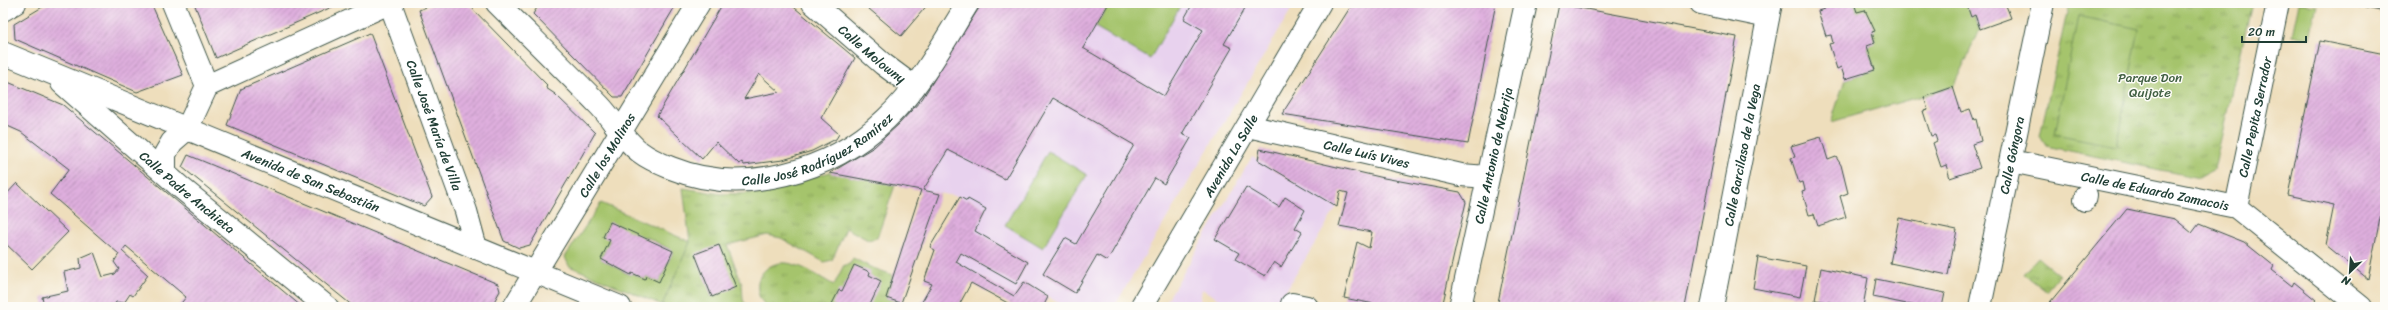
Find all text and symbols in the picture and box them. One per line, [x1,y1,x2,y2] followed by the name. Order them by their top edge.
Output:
[2242,18,2306,44] scale bar
[833,19,911,90] street label: Calle Molowny
[2248,21,2275,43] text: 20 m
[2231,54,2279,179] street label: Calle Pepita Serrador
[400,57,469,194] street label: Calle José María de Villa
[2118,66,2182,104] park label: Parque Don Quijote
[1717,81,1767,228] street label: Calle Garcilaso de la Vega
[1467,85,1519,226] street label: Calle Antonio de Nebrija
[741,106,899,192] street label: Calle José Rodríguez Ramírez
[572,107,642,202] street label: Calle los Molinos
[1197,110,1264,202] street label: Avenida La Salle
[1993,114,2031,196] street label: Calle Góngora
[1322,133,1412,175] street label: Calle Luís Vives
[237,141,383,219] street label: Avenida de San Sebastián
[134,145,240,240] street label: Calle Padre Anchieta
[2079,165,2232,217] street label: Calle de Eduardo Zamacois
[2330,252,2370,292] north arrow
[2338,270,2354,291] text: N

